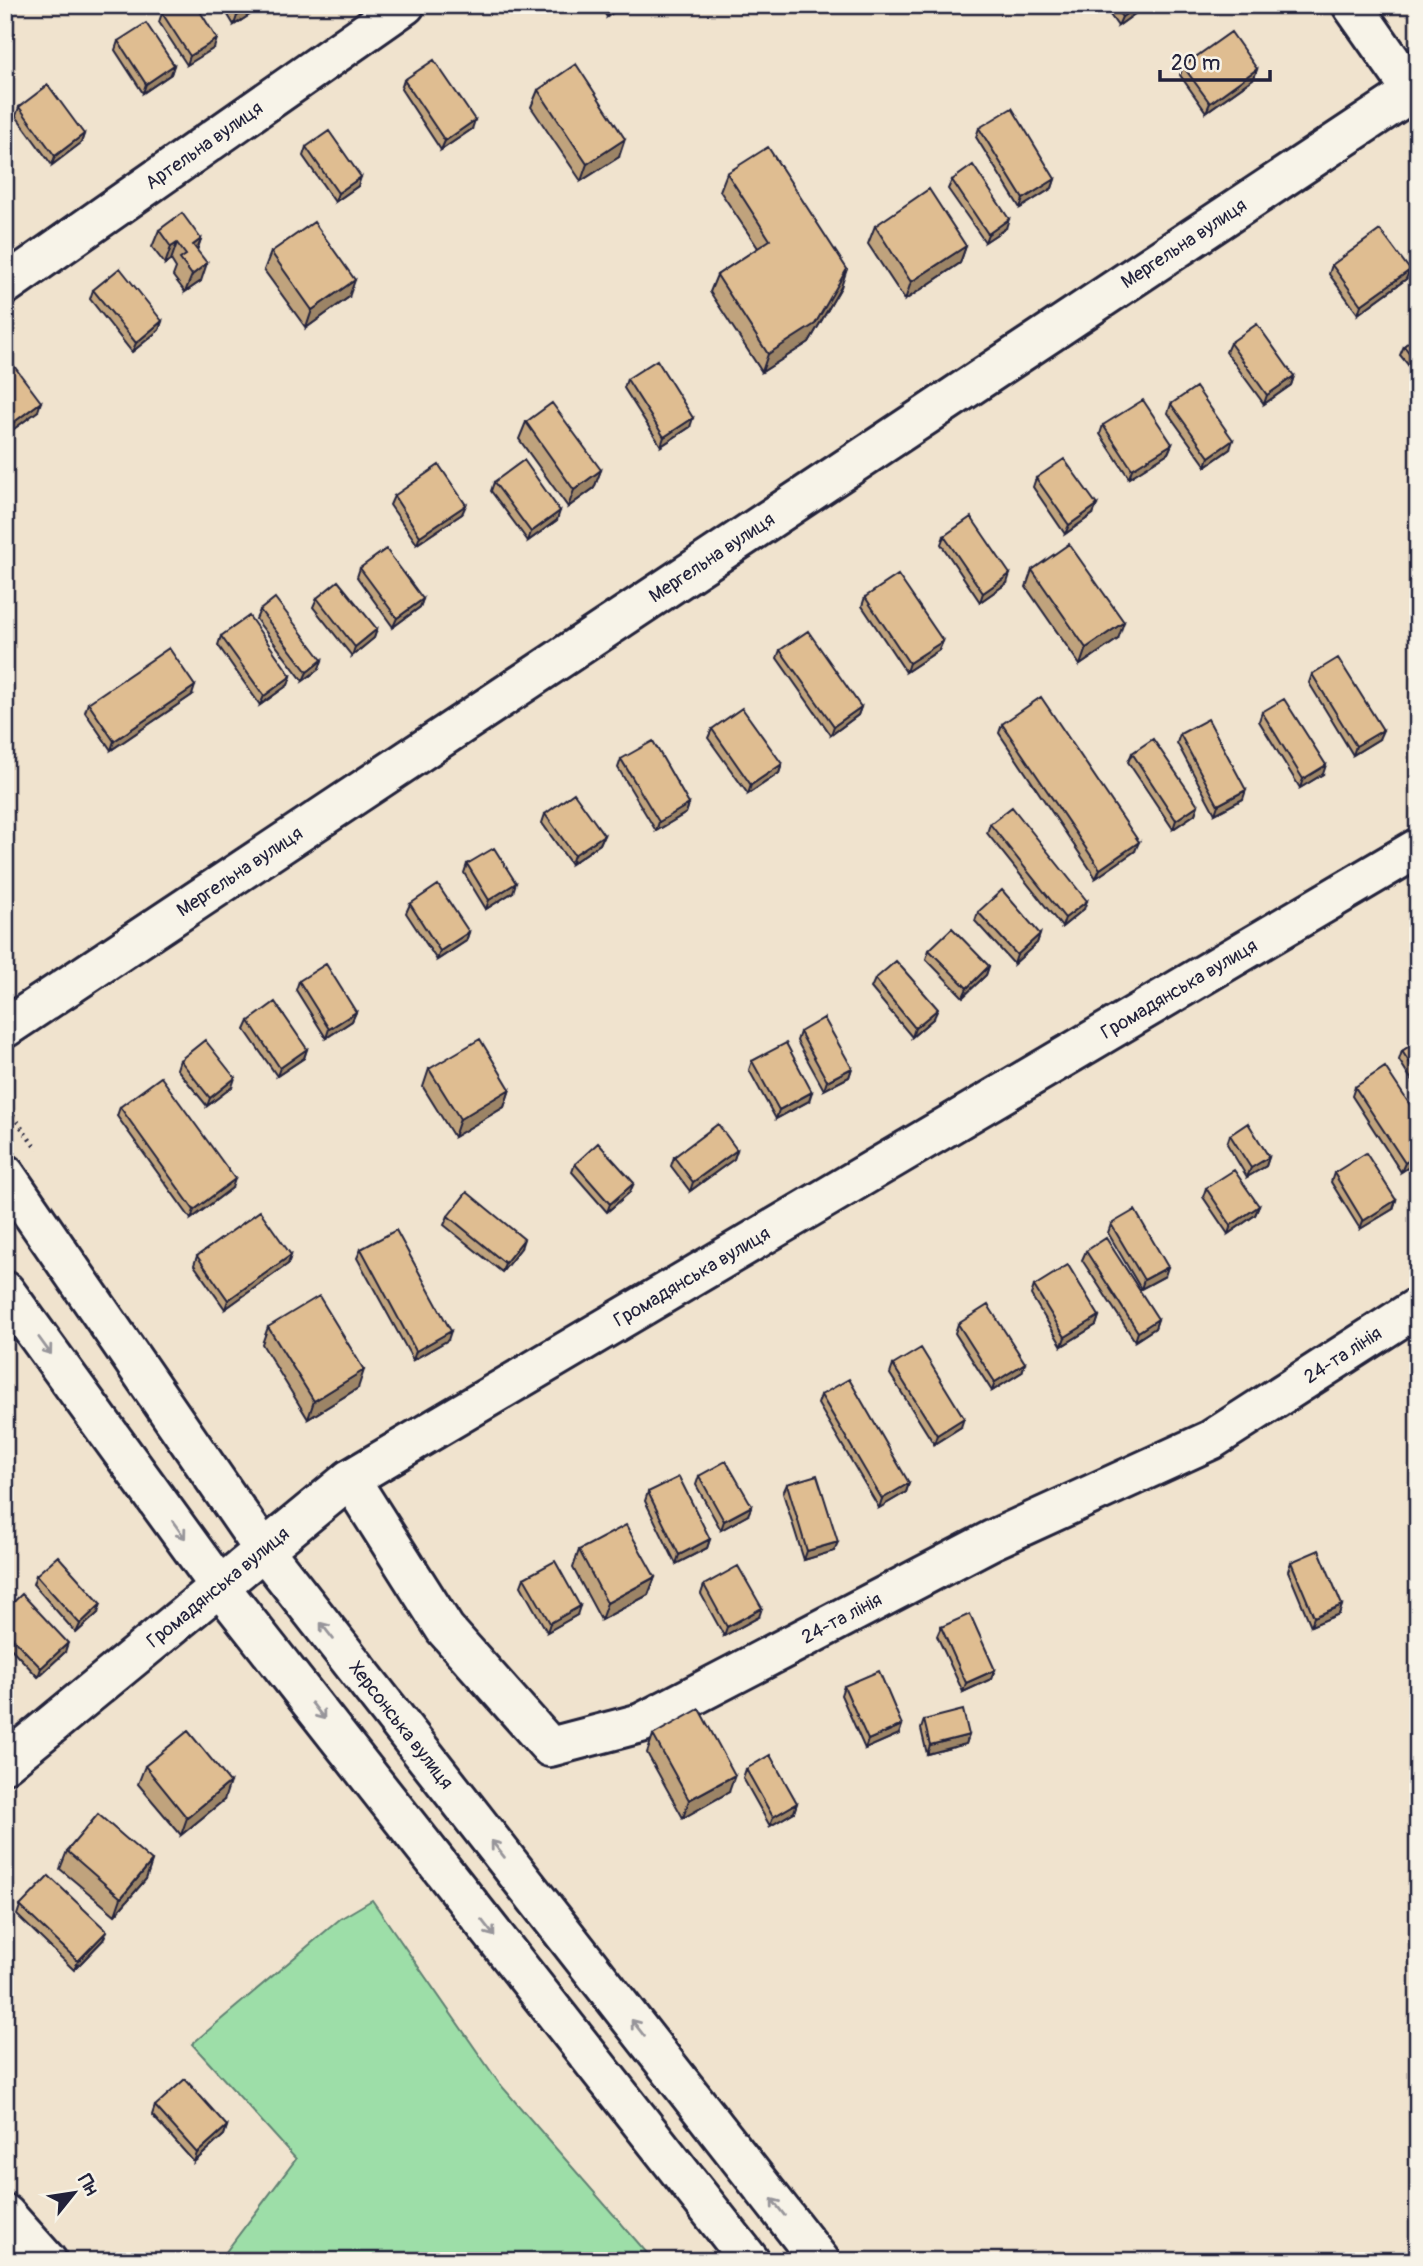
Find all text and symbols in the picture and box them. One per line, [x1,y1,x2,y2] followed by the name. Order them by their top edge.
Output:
[1160,38,1271,82] scale bar
[1171,50,1220,77] text: 20 m
[141,96,268,195] street label: Артельна вулиця
[1117,193,1251,294] street label: Мергельна вулиця
[644,507,779,608] street label: Мергельна вулиця
[172,821,307,922] street label: Мергельна вулиця
[1097,934,1262,1045] street label: Громадянська вулиця
[609,1221,774,1332] street label: Громадянська вулиця
[1300,1321,1386,1389] street label: 24-та лінія
[38,1336,53,1355] one-way arrow
[172,1520,186,1539] one-way arrow
[142,1522,294,1653] street label: Громадянська вулиця
[797,1587,886,1649] street label: 24-та лінія
[320,1622,335,1641] one-way arrow
[343,1657,458,1794] street label: Херсонська вулиця
[310,1701,325,1719] one-way arrow
[490,1840,505,1858] one-way arrow
[481,1919,496,1937] one-way arrow
[631,2019,646,2038] one-way arrow
[38,2158,108,2228] north arrow
[72,2170,103,2200] text: Пн
[771,2198,786,2217] one-way arrow

